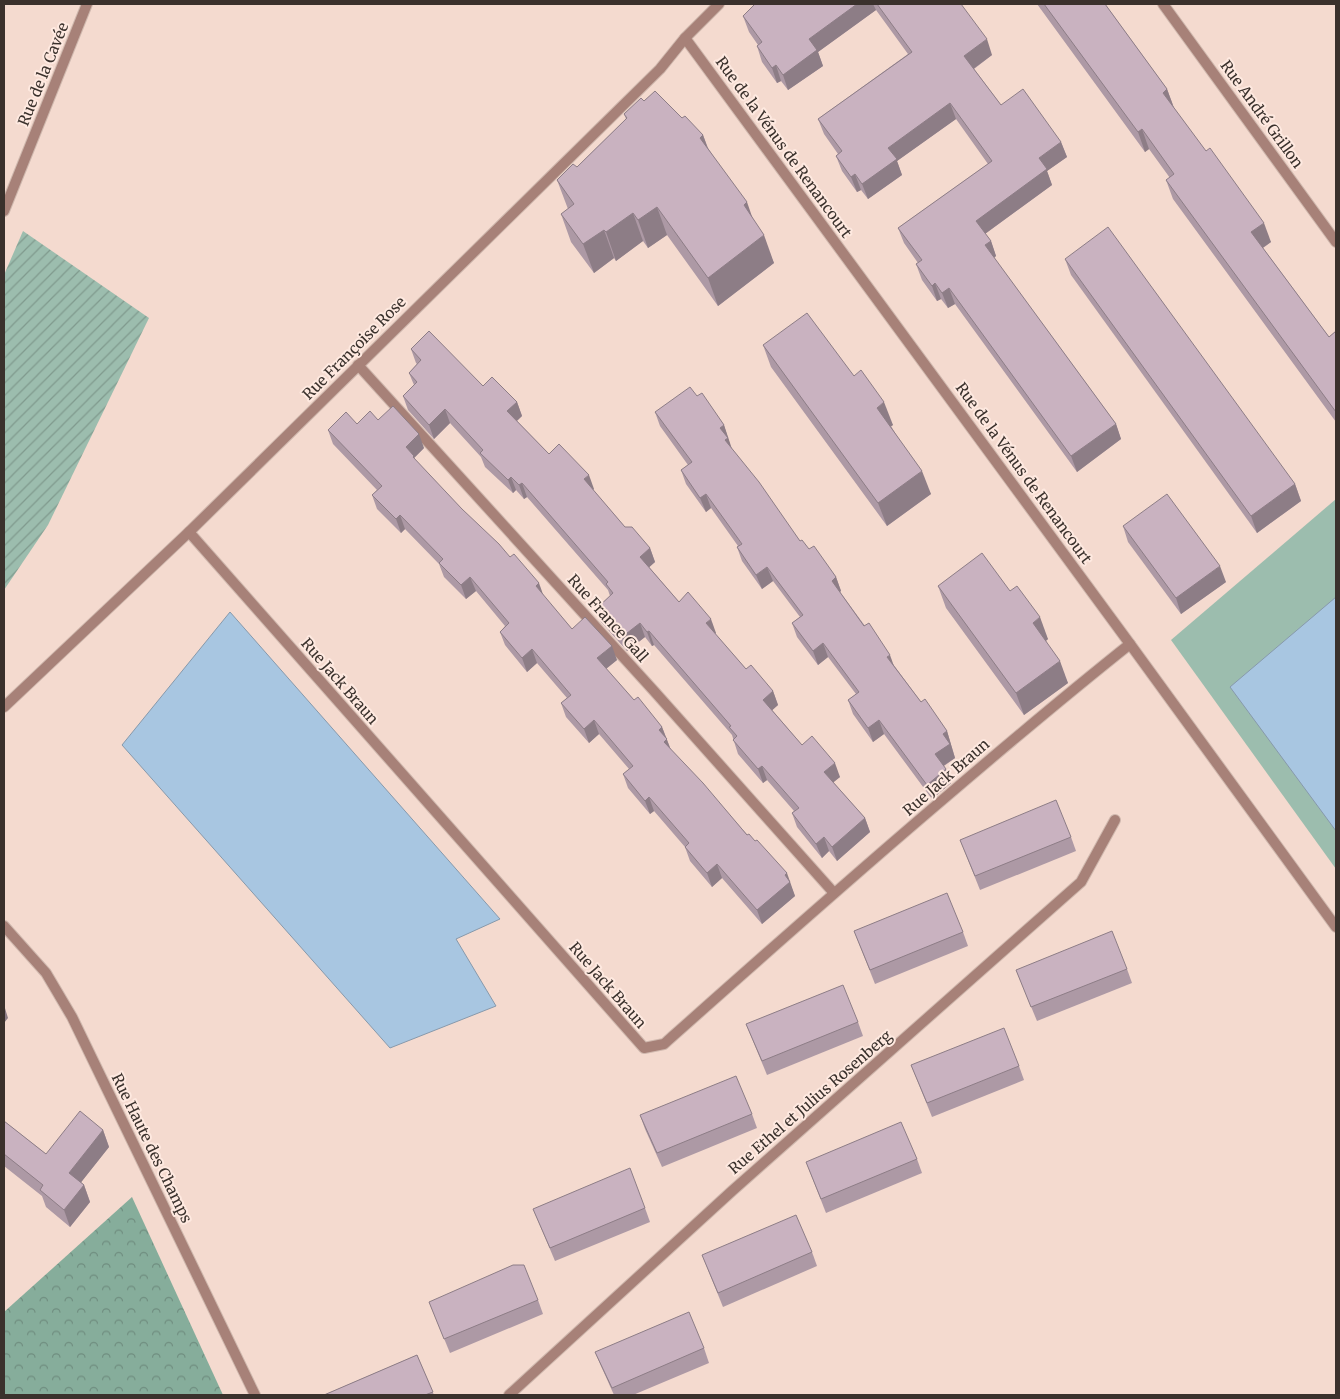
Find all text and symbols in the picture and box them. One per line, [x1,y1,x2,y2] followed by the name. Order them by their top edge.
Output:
[14,19,72,128] street label: Rue de la Cavée
[712,53,856,241] street label: Rue de la Vénus de Renancourt
[1217,56,1307,172] street label: Rue André Grillon
[298,292,410,404] street label: Rue Françoise Rose
[952,379,1096,567] street label: Rue de la Vénus de Renancourt
[564,570,653,666] street label: Rue France Gall
[297,634,383,728] street label: Rue Jack Braun
[899,734,993,820] street label: Rue Jack Braun
[565,938,651,1032] street label: Rue Jack Braun
[725,1026,895,1178] street label: Rue Ethel et Julius Rosenberg
[108,1070,196,1226] street label: Rue Haute des Champs

